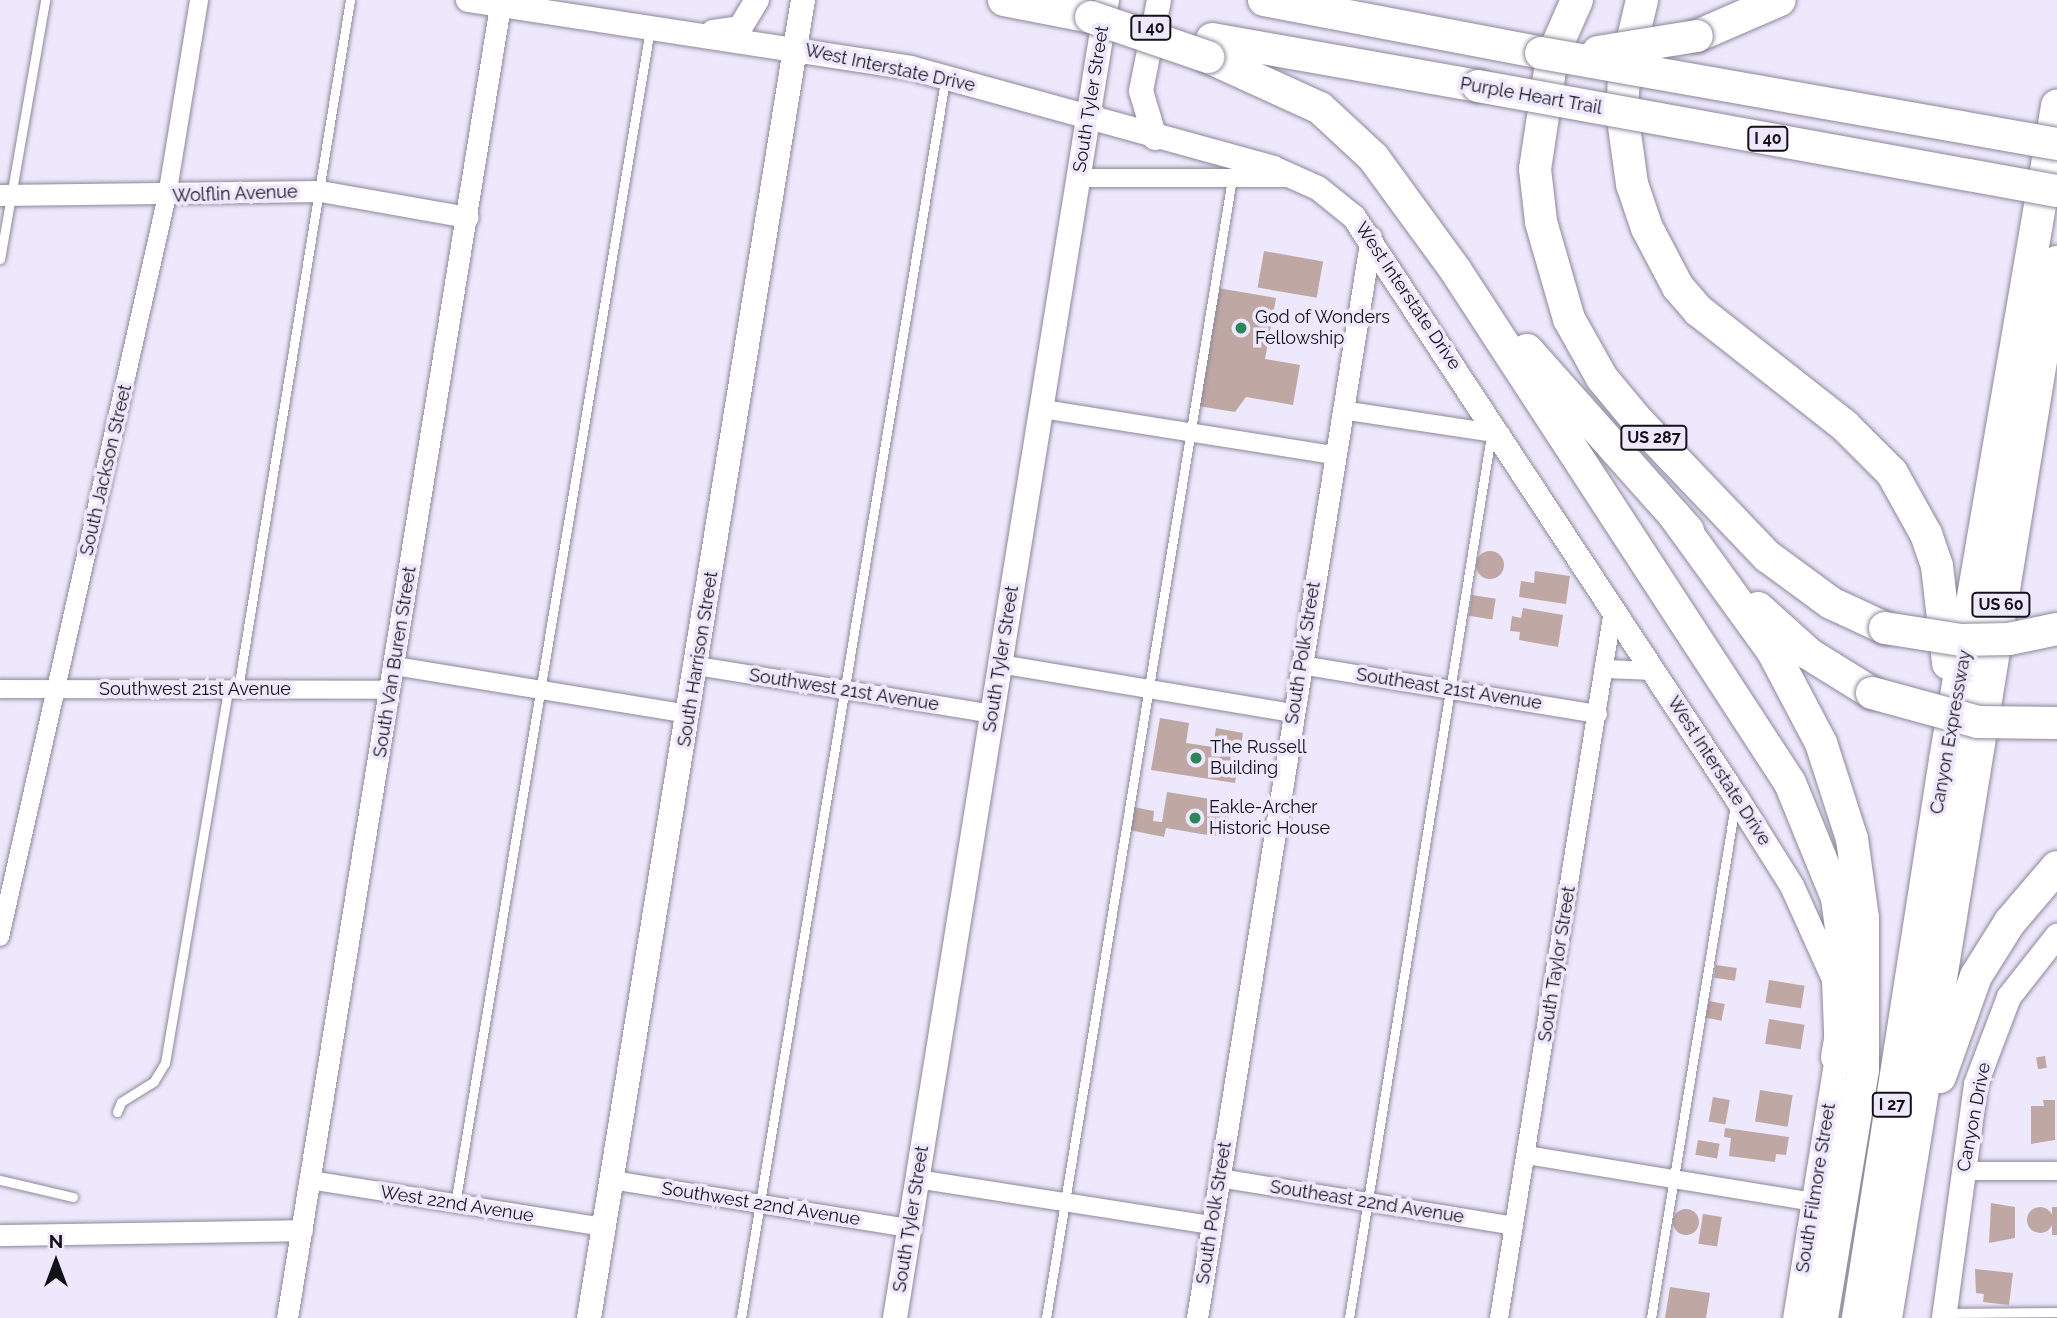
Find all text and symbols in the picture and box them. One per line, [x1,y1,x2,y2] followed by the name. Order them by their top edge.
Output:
[1130,16,1172,40] road number: I 40
[1069,24,1113,174] street label: South Tyler Street
[803,39,977,97] street label: West Interstate Drive
[1458,73,1604,119] street label: Purple Heart Trail
[1747,127,1789,152] road number: I 40
[172,181,298,207] street label: Wolflin Avenue
[1351,218,1465,374] street label: West Interstate Drive
[1255,307,1391,350] place label: God of Wonders Fellowship
[1233,320,1249,336] marker: God of Wonders Fellowship
[76,382,136,558] street label: South Jackson Street
[1619,426,1689,450] road number: US 287
[369,565,421,759] street label: South Van Buren Street
[673,570,723,748] street label: South Harrison Street
[1281,580,1325,726] street label: South Polk Street
[979,584,1023,734] street label: South Tyler Street
[1971,592,2031,618] road number: US 60
[1926,648,1976,816] street label: Canyon Expressway
[747,664,941,716] street label: Southwest 21st Avenue
[1354,664,1544,714] street label: Southeast 21st Avenue
[99,678,291,700] street label: Southwest 21st Avenue
[1663,692,1775,850] street label: West Interstate Drive
[1210,737,1307,780] place label: The Russell Building
[1188,750,1204,766] marker: The Russell Building
[1209,797,1330,840] place label: Eakle-Archer Historic House
[1187,810,1203,826] marker: Eakle-Archer Historic House
[1534,884,1580,1044] street label: South Taylor Street
[1953,1061,1995,1173] street label: Canyon Drive
[1871,1092,1913,1118] road number: I 27
[1792,1102,1840,1274] street label: South Filmore Street
[1192,1140,1236,1286] street label: South Polk Street
[889,1144,933,1294] street label: South Tyler Street
[1268,1176,1466,1228] street label: Southeast 22nd Avenue
[660,1178,862,1230] street label: Southwest 22nd Avenue
[378,1181,536,1227] street label: West 22nd Avenue
[21,1227,91,1297] north arrow
[49,1230,63,1252] text: N

